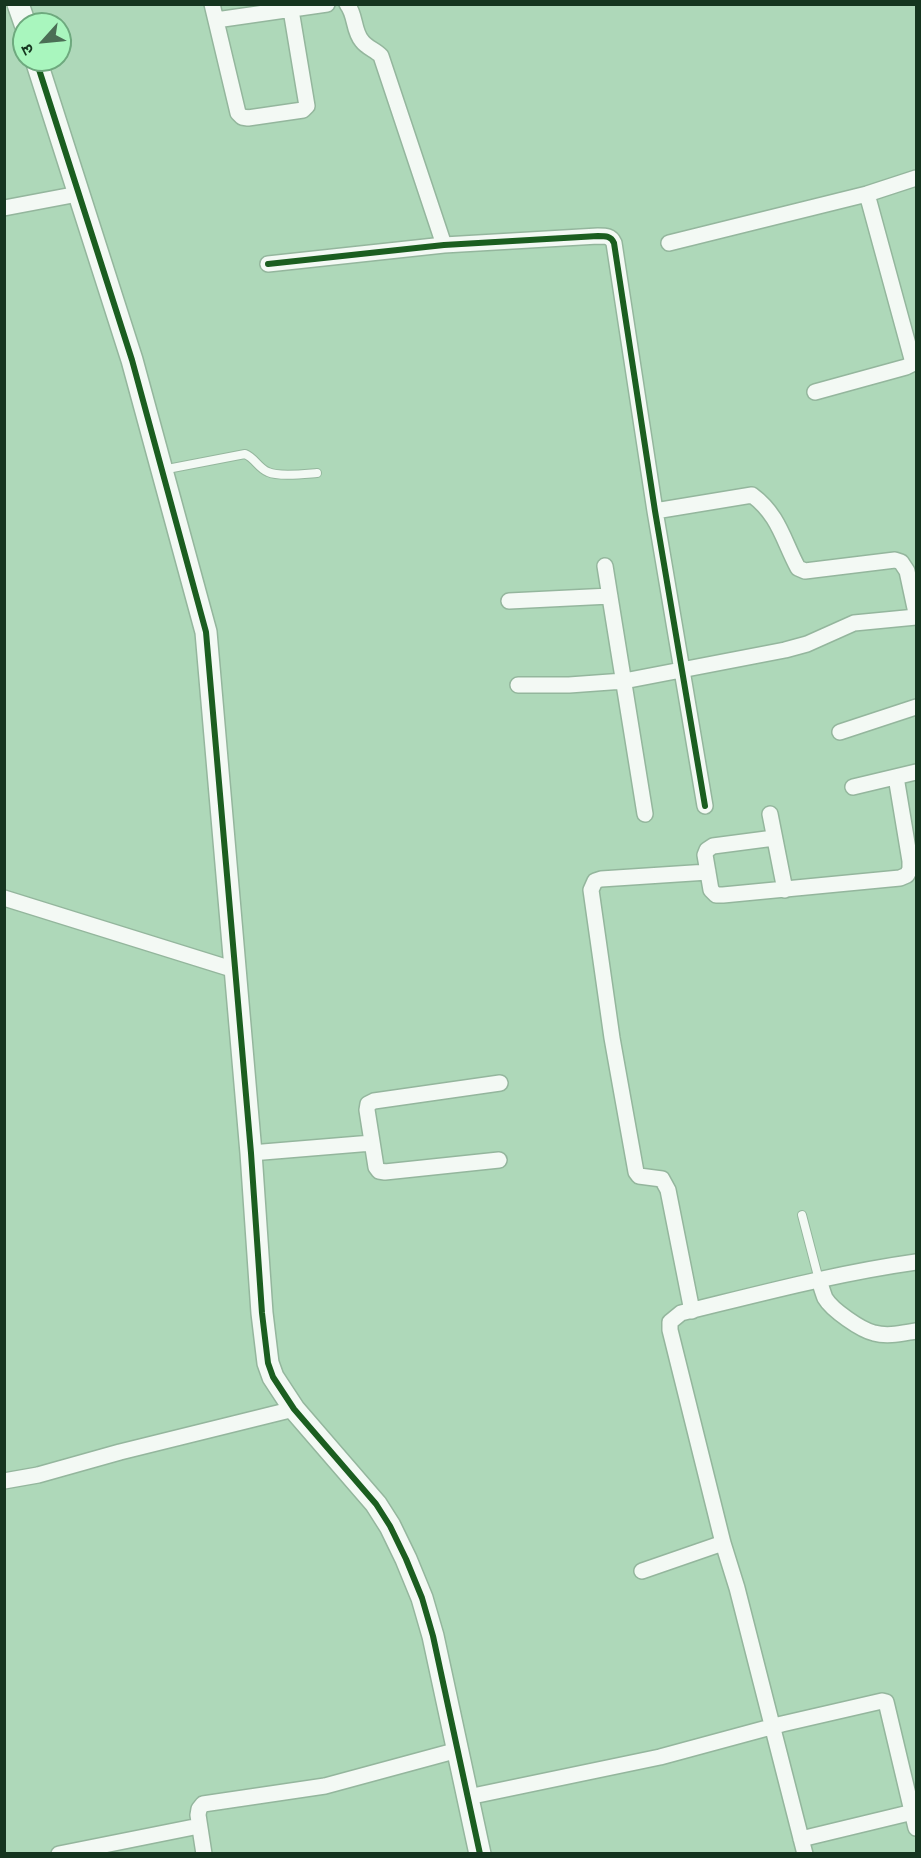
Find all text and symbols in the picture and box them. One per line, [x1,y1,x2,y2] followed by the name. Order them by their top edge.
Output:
[12,12,72,72] north arrow
[16,40,40,58] text: उ

